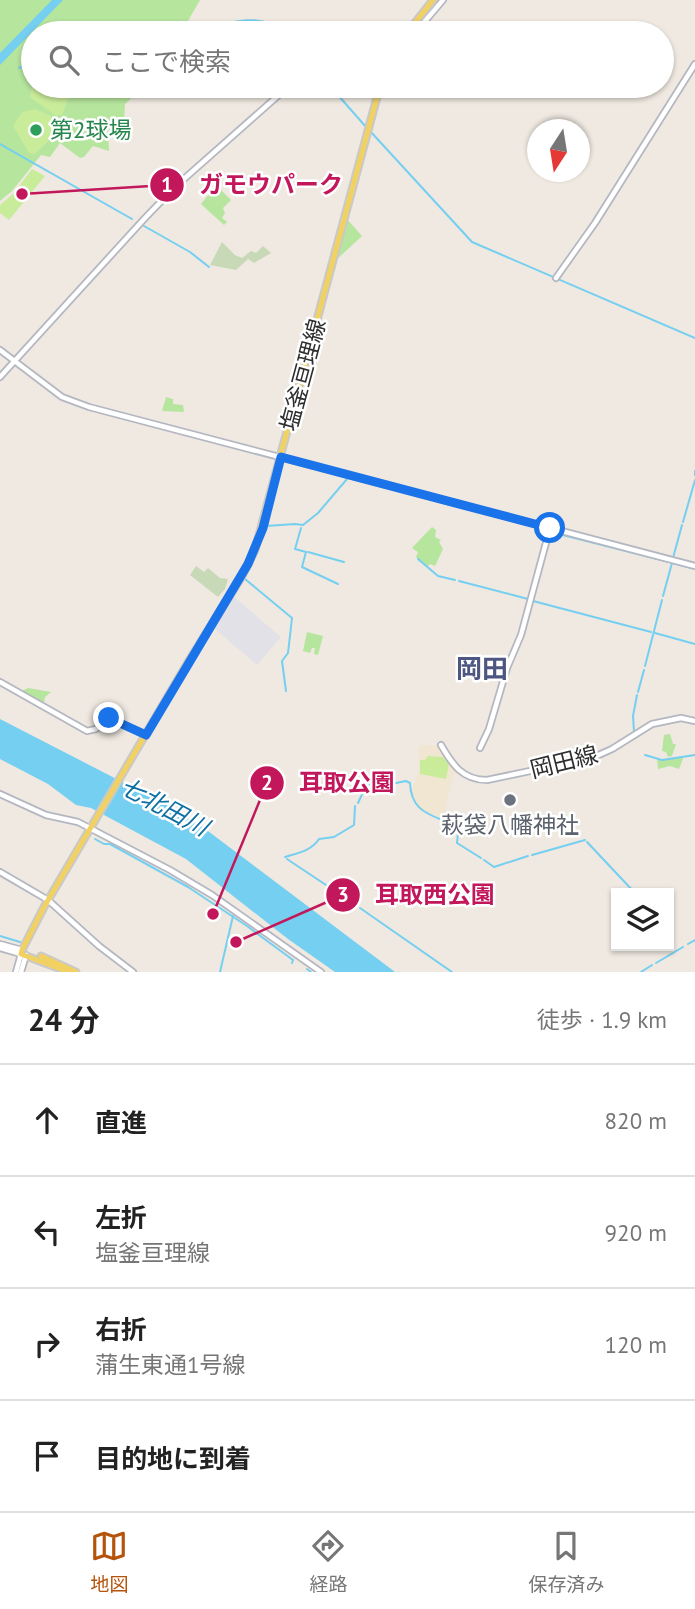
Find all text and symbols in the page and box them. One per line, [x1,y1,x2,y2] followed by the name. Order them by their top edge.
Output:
[21,21,674,98] search box
[45,41,83,79] icon: search
[101,45,231,78] text: ここで検索
[50,115,132,144] place label: 第2球場
[527,119,590,182] north arrow
[28,122,44,138] marker: 第2球場
[150,162,357,207] callout: ガモウパーク
[199,169,343,200] text: ガモウパーク
[161,171,173,198] text: 1
[274,316,331,434] street label: 塩釜亘理線
[534,512,565,543] route start
[456,652,508,685] district label: 岡田
[93,702,124,733] route end
[527,739,601,784] street label: 岡田線
[250,760,409,805] callout: 耳取公園
[299,767,395,798] text: 耳取公園
[261,769,273,796] text: 2
[115,770,217,844] water label: 七北田川
[502,792,518,808] marker: 萩袋八幡神社
[441,810,579,839] place label: 萩袋八幡神社
[326,873,509,918] callout: 耳取西公園
[375,879,495,910] text: 耳取西公園
[337,881,349,908] text: 3
[611,888,674,951] map controls
[611,888,674,951] button: layers
[28,1000,100,1039] text: 24 分
[537,1005,667,1034] text: 徒歩 · 1.9 km
[28,1101,66,1139] icon: ahead
[95,1106,147,1139] text: 直進
[605,1106,667,1135] text: 820 m
[95,1201,147,1234] text: 左折
[28,1213,66,1251] icon: left
[605,1218,667,1247] text: 920 m
[95,1238,210,1267] text: 塩釜亘理線
[95,1313,147,1346] text: 右折
[28,1325,66,1363] icon: right
[605,1330,667,1359] text: 120 m
[95,1350,246,1379] text: 蒲生東通1号線
[28,1437,66,1475] icon: arrive
[95,1442,251,1475] text: 目的地に到着
[90,1527,129,1596] tab: 地図
[309,1527,348,1596] tab: 経路
[528,1527,605,1596] tab: 保存済み

